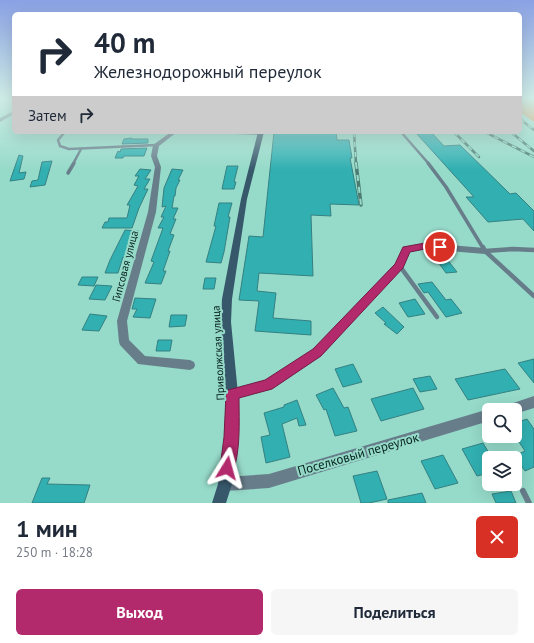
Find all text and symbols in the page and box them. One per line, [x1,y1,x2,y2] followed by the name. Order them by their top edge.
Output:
[94,24,155,61] text: 40 m
[28,28,80,80] icon: right
[94,60,322,83] text: Железнодорожный переулок
[75,104,97,126] icon: right
[28,106,67,125] text: Затем
[109,229,141,303] street label: Гипсовая улица
[423,230,457,264] pin
[429,236,451,258] icon: arrive
[209,305,227,401] street label: Приволжская улица
[482,403,522,491] map controls
[482,403,522,443] button: search
[295,428,421,479] street label: Поселковый переулок
[206,447,248,489] position arrow
[482,451,522,491] button: layers
[16,513,78,544] text: 1 мин
[476,516,518,558] button: close
[16,544,93,561] text: 250 m · 18:28
[16,589,263,635] button: Выход
[271,589,518,635] button: Поделиться

